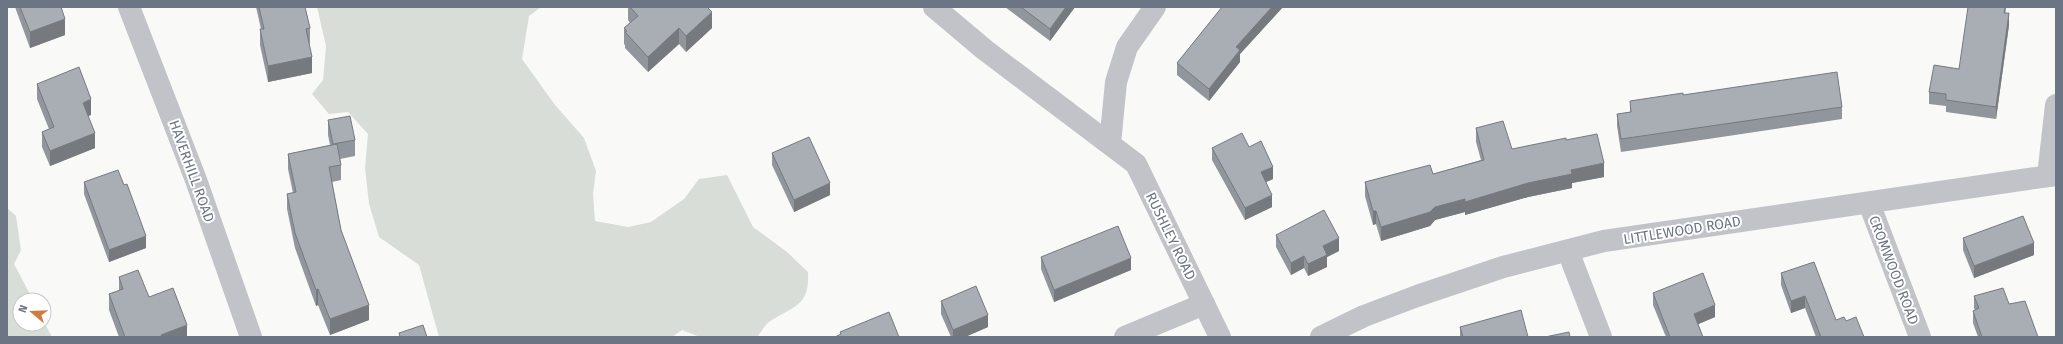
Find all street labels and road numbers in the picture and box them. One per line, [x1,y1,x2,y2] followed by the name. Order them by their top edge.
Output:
[165,118,218,225] street label: HAVERHILL ROAD
[1142,190,1199,283] street label: RUSHLEY ROAD
[1622,213,1742,248] street label: LITTLEWOOD ROAD
[1865,213,1922,327] street label: CROMWOOD ROAD

